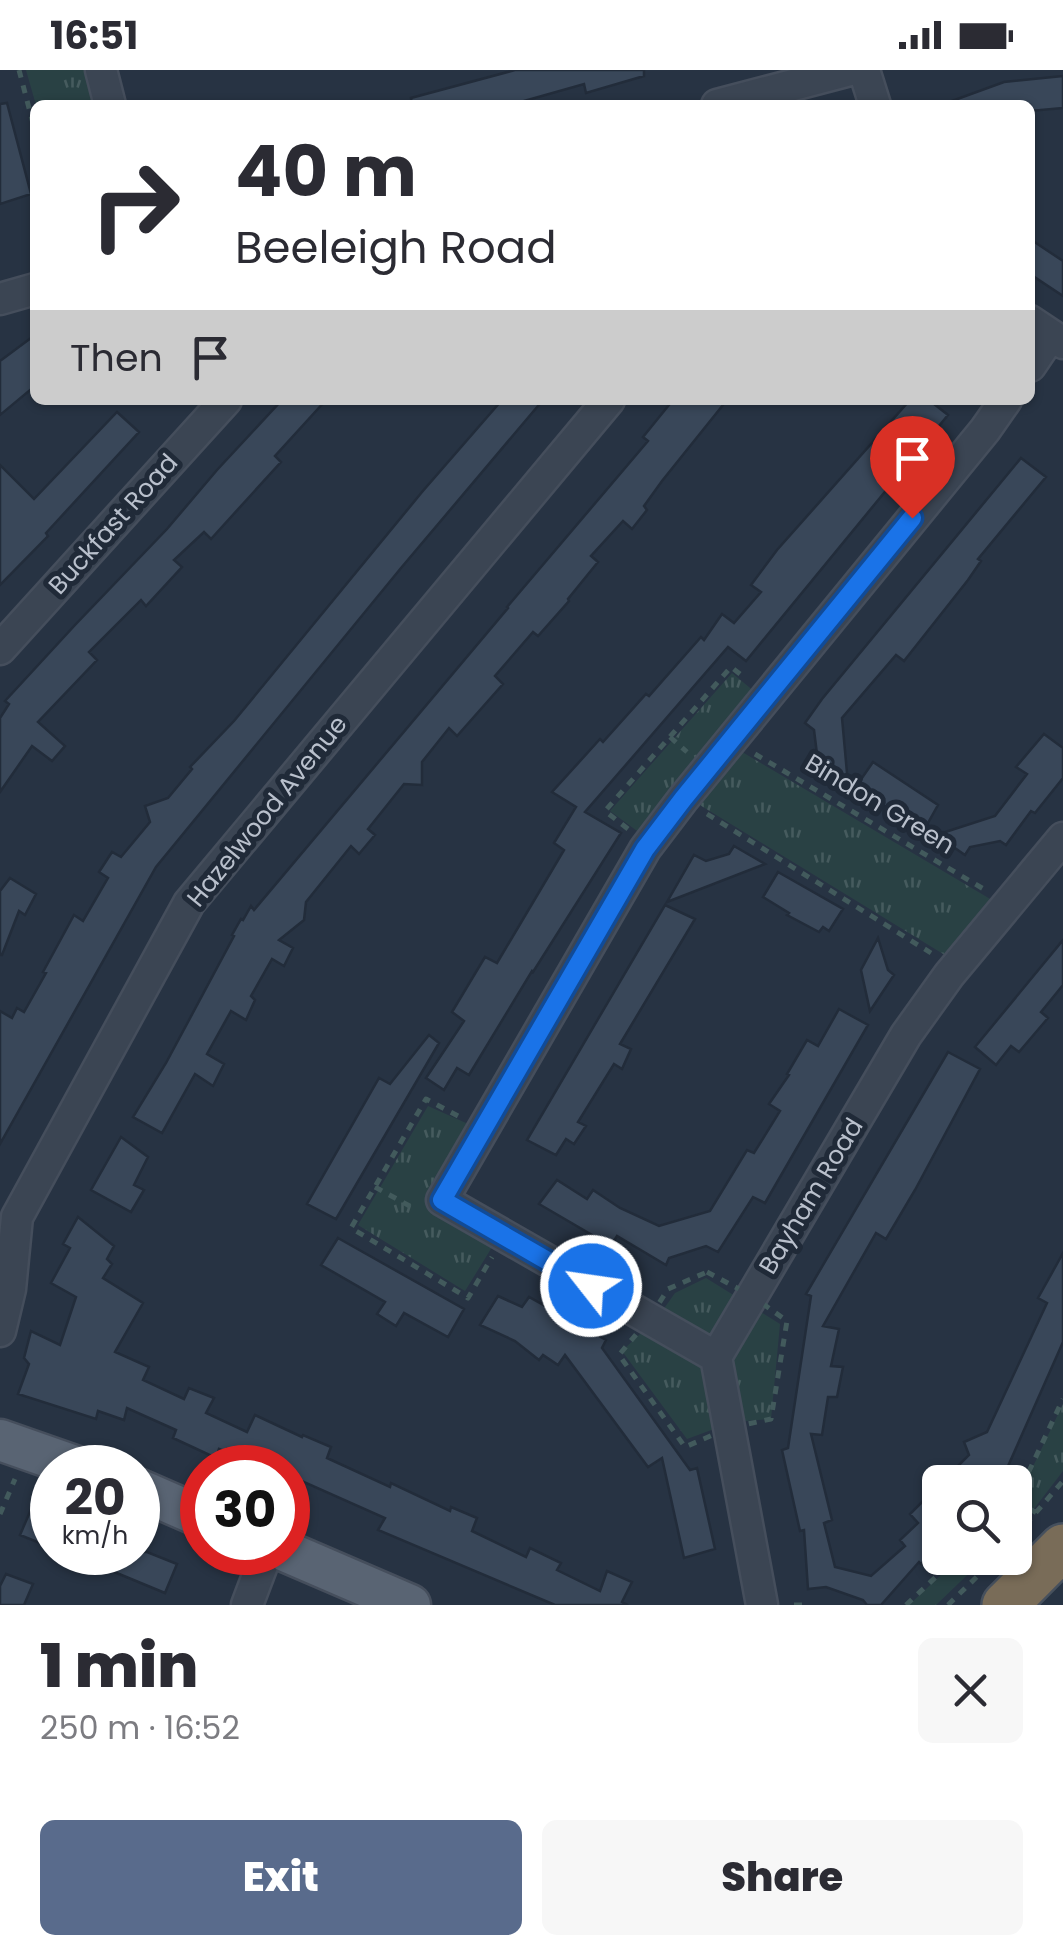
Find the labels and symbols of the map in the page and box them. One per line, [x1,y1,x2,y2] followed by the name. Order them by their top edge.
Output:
[870,416,955,519] pin
[40,446,186,602] street label: Buckfast Road
[179,708,355,914] street label: Hazelwood Avenue
[799,746,961,862] street label: Bindon Green
[751,1111,871,1281] street label: Bayham Road
[539,1234,643,1338] position arrow
[180,1445,310,1575] speed limit sign: 30

